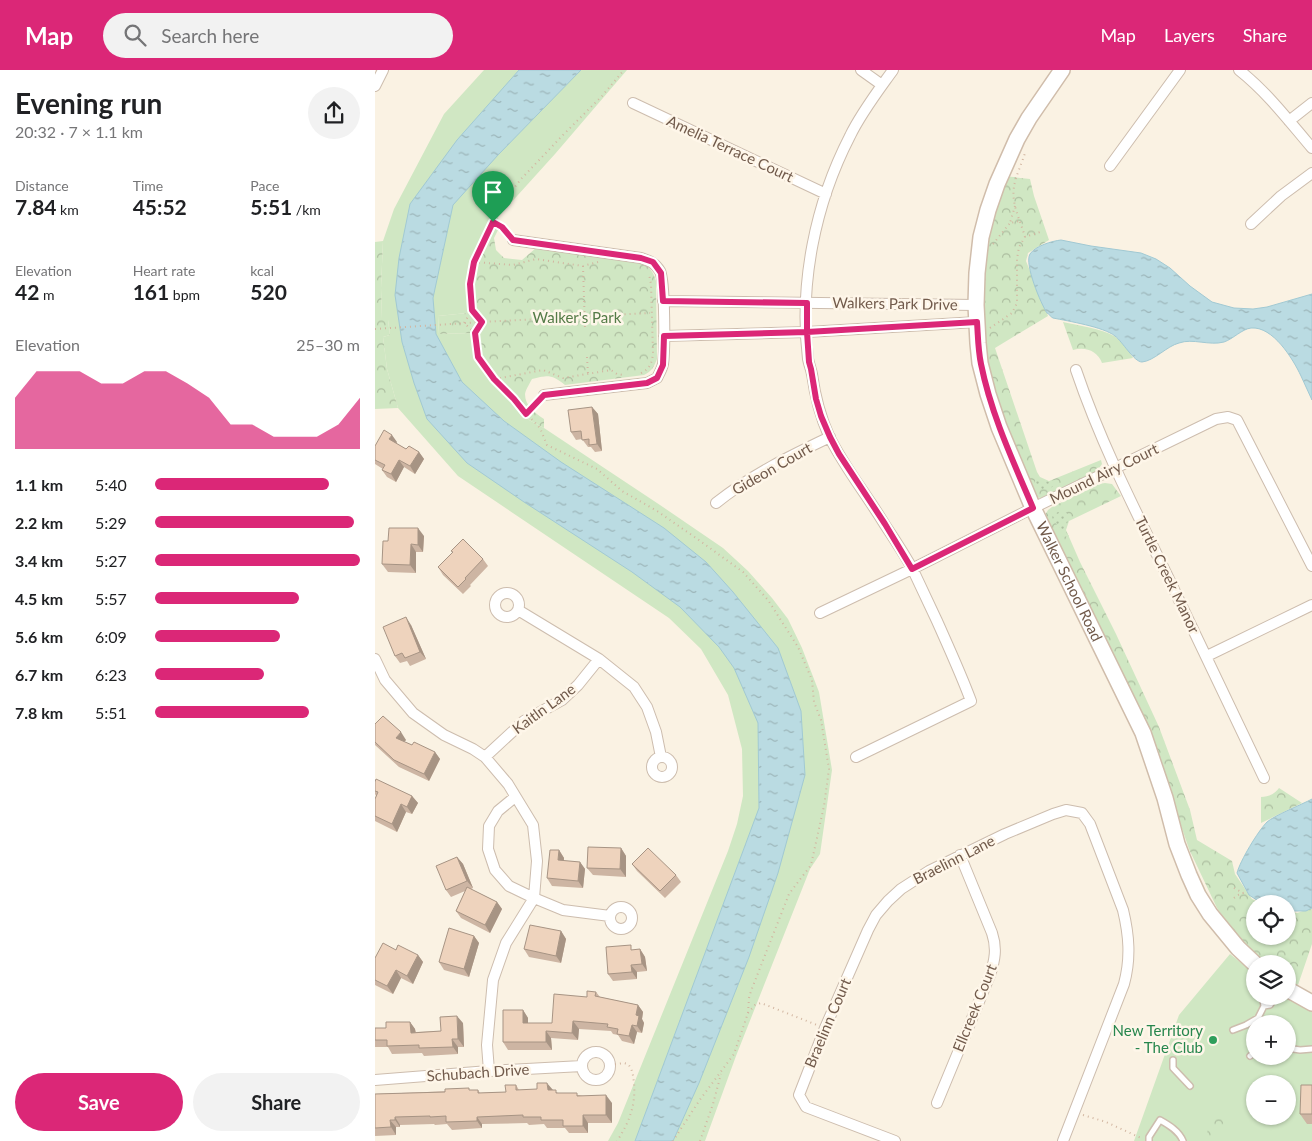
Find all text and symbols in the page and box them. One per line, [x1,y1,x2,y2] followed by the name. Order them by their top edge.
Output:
[103,13,453,58] search box
[25,21,73,50] text: Map
[121,21,149,49] icon: search
[161,24,259,47] text: Search here
[1100,24,1136,46] text: Map
[1164,24,1215,46] text: Layers
[1243,24,1287,46] text: Share
[15,86,162,120] text: Evening run
[308,87,360,139] button: share
[664,111,797,186] street label: Amelia Terrace Court
[15,122,143,141] text: 20:32 · 7 × 1.1 km
[472,171,514,222] pin
[15,177,69,194] text: Distance
[133,177,163,194] text: Time
[250,177,279,194] text: Pace
[479,178,507,206] icon: arrive
[15,194,57,219] text: 7.84
[133,194,187,219] text: 45:52
[250,194,292,219] text: 5:51
[57,201,79,218] text: km
[292,201,321,218] text: /km
[15,262,72,279] text: Elevation
[133,262,195,279] text: Heart rate
[250,262,274,279] text: kcal
[15,279,39,304] text: 42
[133,279,169,304] text: 161
[250,279,287,304] text: 520
[39,286,54,303] text: m
[169,286,200,303] text: bpm
[832,293,958,313] street label: Walkers Park Drive
[533,308,622,326] park label: Walker's Park
[15,335,80,354] text: Elevation
[296,335,360,354] text: 25–30 m
[728,438,815,498] street label: Gideon Court
[1046,439,1161,507] street label: Mound Airy Court
[15,475,63,494] text: 1.1 km
[95,475,127,494] text: 5:40
[15,513,63,532] text: 2.2 km
[95,513,127,532] text: 5:29
[1132,513,1204,636] street label: Turtle Creek Manor
[1033,518,1107,644] street label: Walker School Road
[15,551,63,570] text: 3.4 km
[95,551,127,570] text: 5:27
[15,589,63,608] text: 4.5 km
[95,589,127,608] text: 5:57
[15,627,63,646] text: 5.6 km
[95,627,127,646] text: 6:09
[15,665,63,684] text: 6.7 km
[95,665,127,684] text: 6:23
[508,679,579,737] street label: Kaitln Lane
[15,703,63,722] text: 7.8 km
[95,703,127,722] text: 5:51
[910,831,998,887] street label: Braelinn Lane
[1246,895,1296,1125] map controls
[1246,895,1296,945] button: locate
[1246,955,1296,1005] button: layers
[948,961,1000,1054] street label: Ellcreek Court
[800,975,854,1070] street label: Braelinn Court
[1246,1015,1296,1065] button: +
[1113,1021,1203,1056] place label: New Territory - The Club
[1207,1034,1219,1046] marker: New Territory - The Club
[426,1059,530,1085] street label: Schubach Drive
[15,1073,183,1131] button: Save
[193,1073,360,1131] button: Share
[1246,1075,1296,1125] button: −

